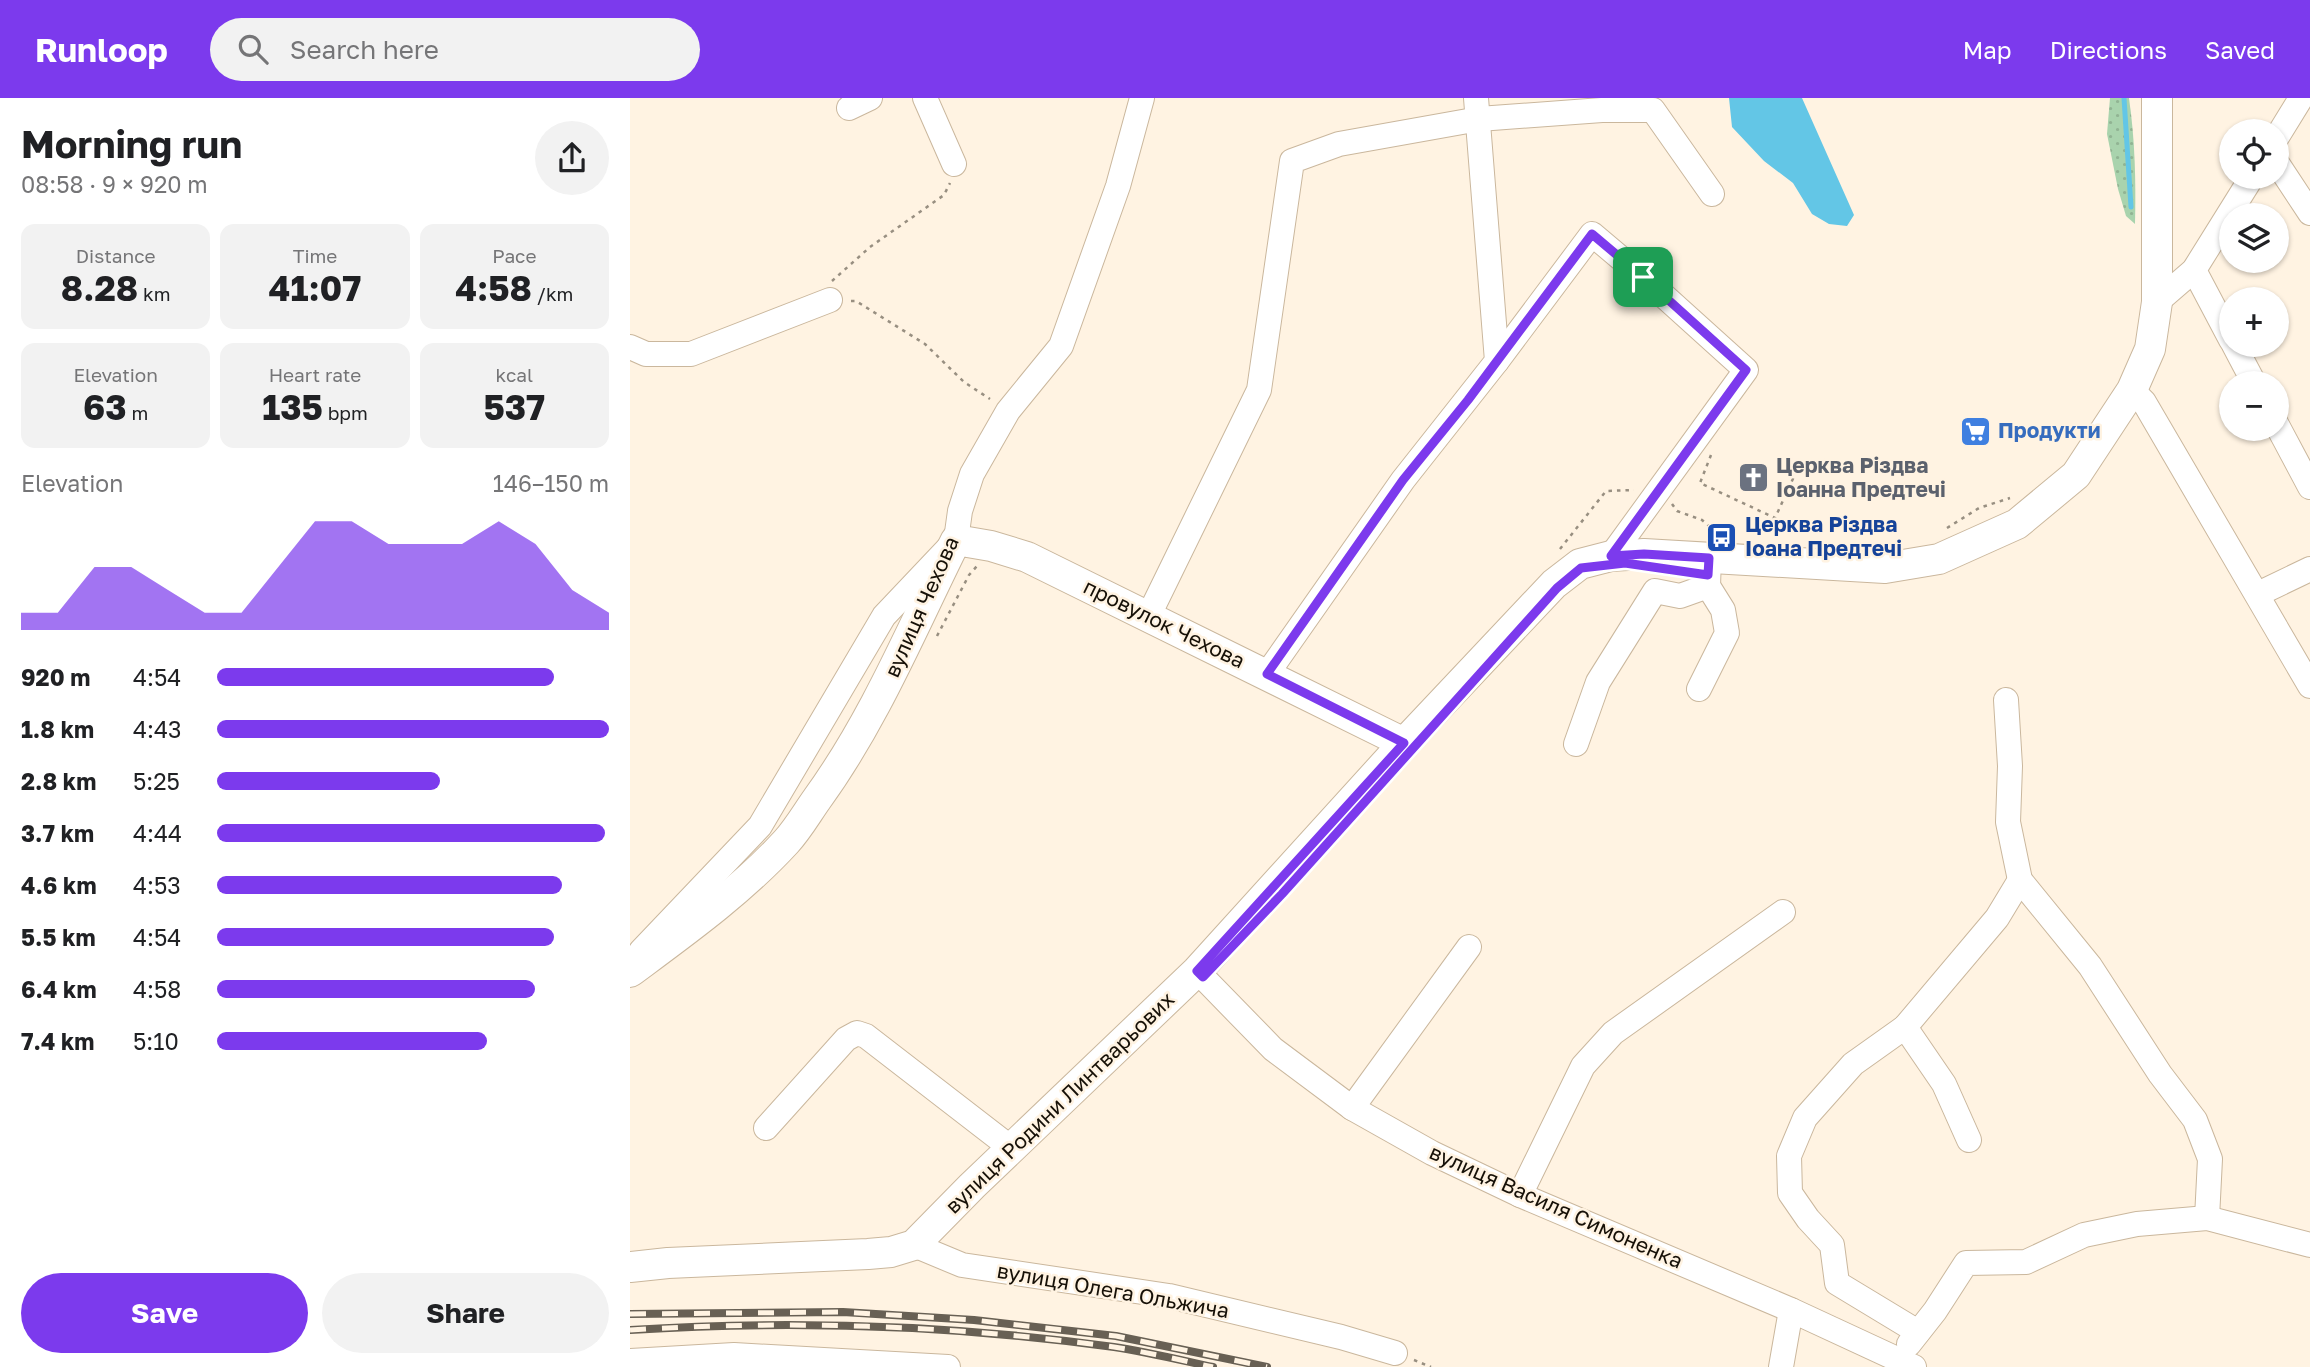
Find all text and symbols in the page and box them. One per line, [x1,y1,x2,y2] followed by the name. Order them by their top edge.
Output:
[210,18,700,81] search box
[35,30,168,69] text: Runloop
[234,30,272,68] icon: search
[290,34,439,65] text: Search here
[1963,35,2012,64] text: Map
[2050,35,2167,64] text: Directions
[2205,35,2275,64] text: Saved
[2219,119,2289,441] map controls
[2219,119,2289,189] button: locate
[21,121,242,166] text: Morning run
[535,121,609,195] button: share
[21,170,208,198] text: 08:58 · 9 × 920 m
[2219,203,2289,273] button: layers
[76,244,156,267] text: Distance
[293,244,337,267] text: Time
[492,244,537,267] text: Pace
[1613,247,1673,307] pin
[1624,258,1662,296] icon: arrive
[61,267,138,309] text: 8.28
[269,267,361,309] text: 41:07
[455,267,532,309] text: 4:58
[138,282,171,305] text: km
[532,282,573,305] text: /km
[2219,287,2289,357] button: +
[73,363,158,386] text: Elevation
[269,363,361,386] text: Heart rate
[496,363,533,386] text: kcal
[2219,371,2289,441] button: −
[83,386,127,428] text: 63
[262,386,323,428] text: 135
[483,386,545,428] text: 537
[127,401,148,424] text: m
[323,401,368,424] text: bpm
[1958,414,1992,448] supermarket icon: Продукти
[1998,417,2100,443] place label: Продукти
[1776,452,1946,502] place label: Церква Різдва Іоанна Предтечі
[1736,461,1770,495] church icon: Церква Різдва Іоанна Предтечі
[21,469,123,497] text: Elevation
[493,469,609,497] text: 146–150 m
[1745,511,1902,561] place label: Церква Різдва Іоана Предтечі
[1705,520,1739,554] bus stop icon: Церква Різдва Іоана Предтечі
[878,532,964,681] street label: вулиця Чехова
[1079,573,1249,673] street label: провулок Чехова
[21,663,90,691] text: 920 m
[133,663,181,691] text: 4:54
[21,715,94,743] text: 1.8 km
[133,715,181,743] text: 4:43
[21,767,96,795] text: 2.8 km
[133,767,180,795] text: 5:25
[21,819,94,847] text: 3.7 km
[133,819,182,847] text: 4:44
[21,871,97,899] text: 4.6 km
[133,871,181,899] text: 4:53
[21,923,96,951] text: 5.5 km
[133,923,181,951] text: 4:54
[21,975,97,1003] text: 6.4 km
[133,975,181,1003] text: 4:58
[939,986,1180,1219] street label: вулиця Родини Линтварьових
[21,1027,95,1055] text: 7.4 km
[133,1027,179,1055] text: 5:10
[1426,1138,1687,1274] street label: вулиця Василя Симоненка
[995,1257,1231,1323] street label: вулиця Олега Ольжича
[21,1273,308,1353] button: Save
[322,1273,609,1353] button: Share

